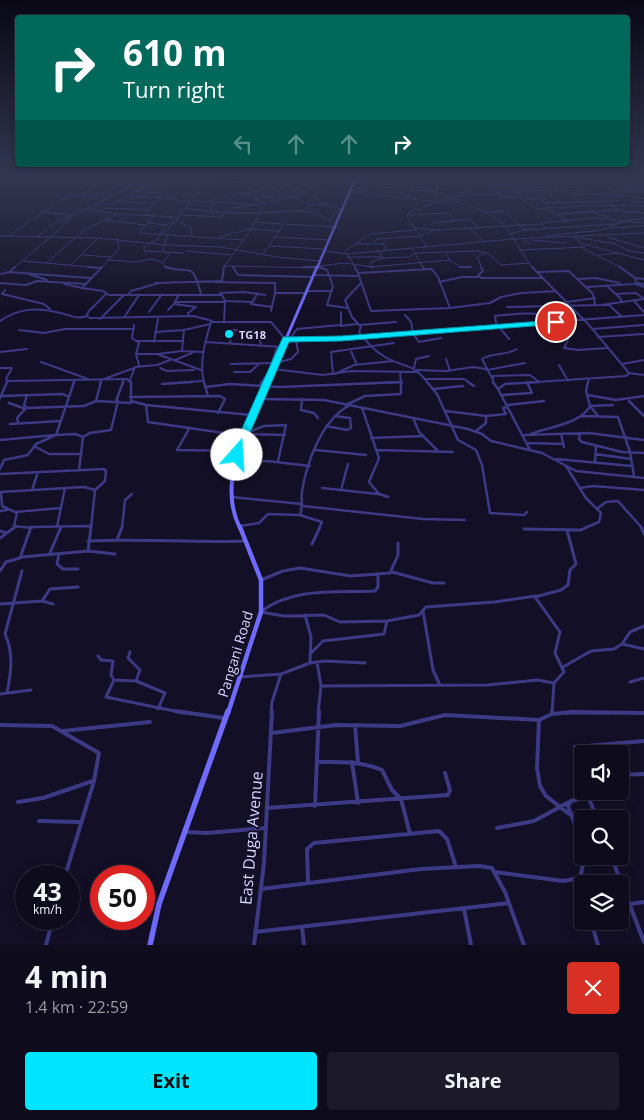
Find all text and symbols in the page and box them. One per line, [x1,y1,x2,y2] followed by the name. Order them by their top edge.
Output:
[123,29,227,76] text: 610 m
[40,35,105,100] icon: right
[123,74,225,104] text: Turn right
[229,130,257,158] icon: left
[282,130,310,158] icon: ahead
[335,130,363,158] icon: ahead
[388,130,416,158] icon: right
[535,301,577,343] pin
[542,308,570,336] icon: arrive
[239,327,266,342] place label: TG18
[223,328,235,340] marker: TG18
[210,428,262,480] position arrow
[213,609,257,699] street label: Pangani Road
[574,745,629,930] map controls
[574,745,629,800] button: sound
[234,770,268,906] street label: East Duga Avenue
[574,810,629,865] button: search
[90,865,155,930] speed limit sign: 50
[33,874,62,908] text: 43
[574,875,629,930] button: layers
[33,901,62,918] text: km/h
[25,956,108,997] text: 4 min
[567,962,619,1014] button: close
[25,996,128,1018] text: 1.4 km · 22:59
[25,1052,317,1110] button: Exit
[327,1052,619,1110] button: Share

